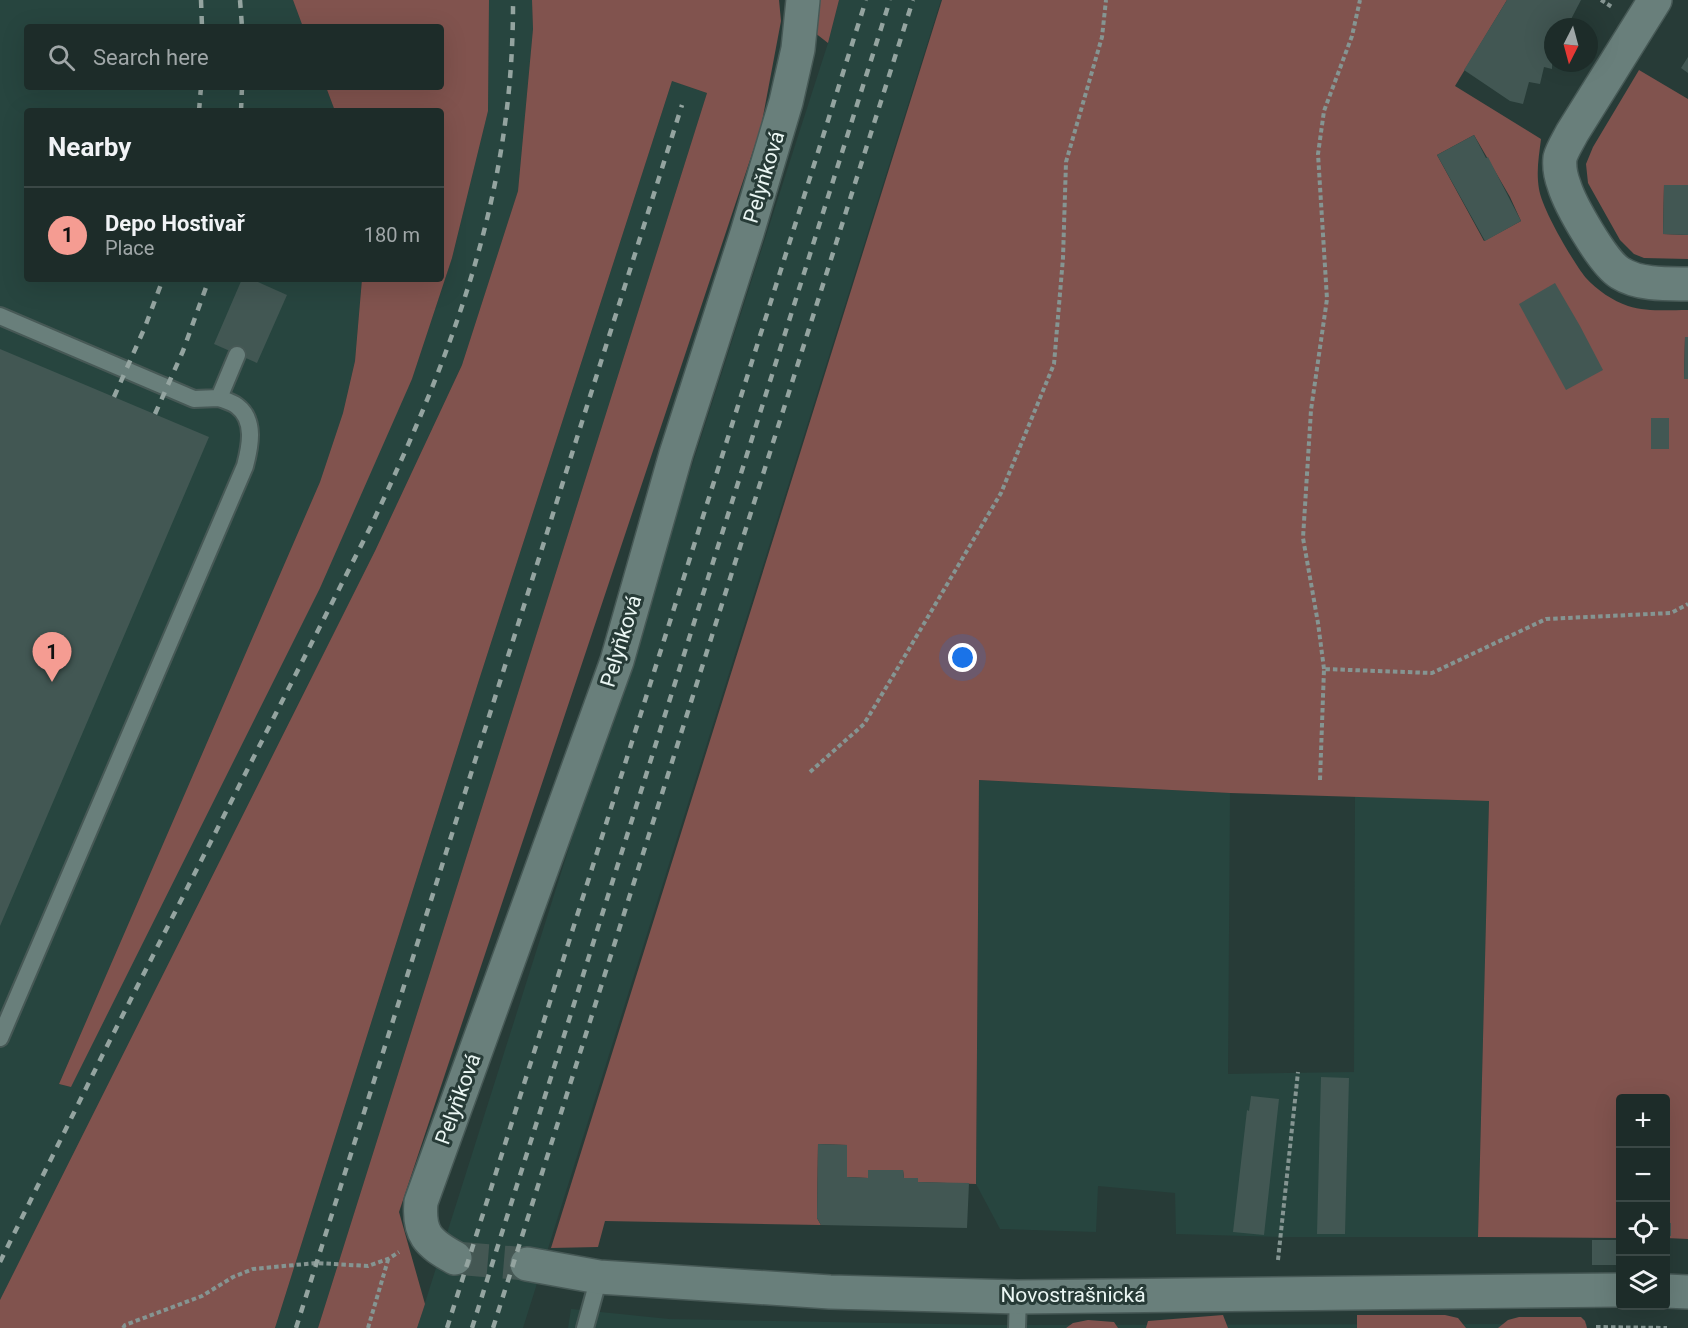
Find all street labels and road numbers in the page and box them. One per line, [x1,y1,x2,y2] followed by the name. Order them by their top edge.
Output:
[739,128,789,226] street label: Pelyňková
[596,592,646,690] street label: Pelyňková
[431,1050,485,1148] street label: Pelyňková
[1000,1283,1146,1307] street label: Novostrašnická

